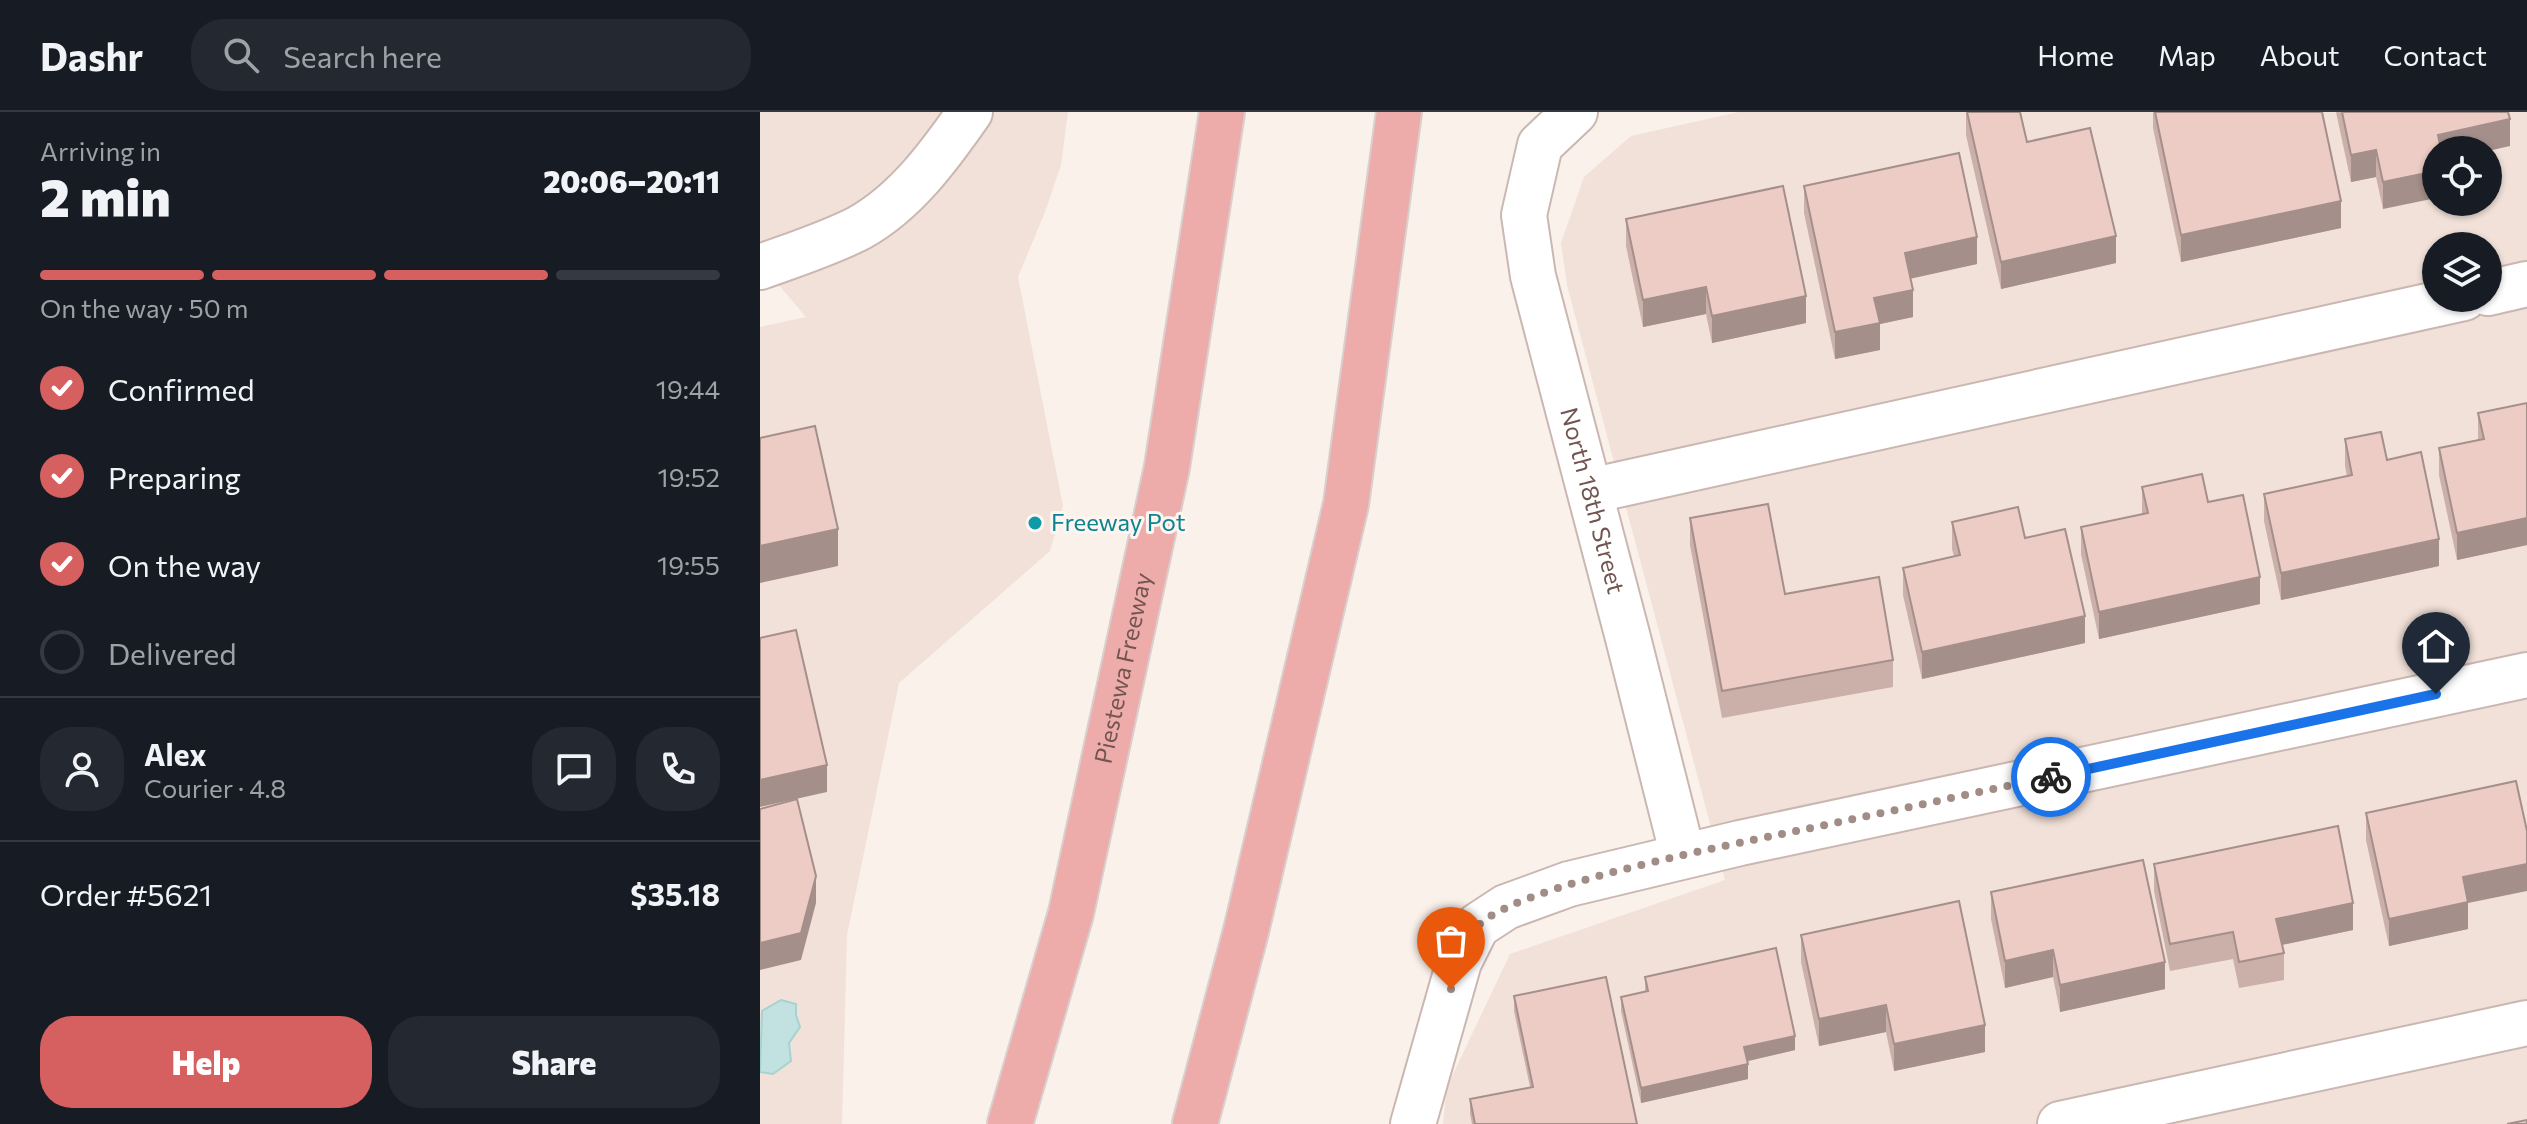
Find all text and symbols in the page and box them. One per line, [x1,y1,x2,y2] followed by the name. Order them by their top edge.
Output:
[191,19,751,91] search box
[40,32,143,79] text: Dashr
[219,33,263,77] icon: search
[283,37,442,74] text: Search here
[2037,38,2114,72] text: Home
[2158,38,2216,72] text: Map
[2260,38,2340,72] text: About
[2384,38,2487,72] text: Contact
[40,135,161,166] text: Arriving in
[2422,136,2502,312] map controls
[2422,136,2502,216] button: locate
[543,162,720,199] text: 20:06–20:11
[40,164,171,228] text: 2 min
[2422,232,2502,312] button: layers
[40,292,248,323] text: On the way · 50 m
[40,366,84,410] icon: check
[108,370,255,407] text: Confirmed
[656,373,720,404] text: 19:44
[1555,404,1632,597] street label: North 18th Street
[40,454,84,498] icon: check
[108,458,241,495] text: Preparing
[658,461,720,492] text: 19:52
[1051,507,1186,536] place label: Freeway Pot
[1026,514,1044,532] marker: Freeway Pot
[40,542,84,586] icon: check
[108,546,261,583] text: On the way
[657,549,720,580] text: 19:55
[1088,570,1157,766] street label: Piestewa Freeway
[2402,612,2470,694] pin
[2414,624,2458,668] icon: home
[108,634,237,671] text: Delivered
[40,727,124,811] button: person
[532,727,616,811] button: chat
[636,727,720,811] button: phone
[144,735,207,772] text: Alex
[2011,737,2091,817] courier
[2029,755,2073,799] icon: bike
[144,772,286,803] text: Courier · 4.8
[40,875,212,912] text: Order #5621
[630,875,720,912] text: $35.18
[1417,907,1485,989] pin
[1429,919,1473,963] icon: bag
[40,1016,372,1108] button: Help
[388,1016,720,1108] button: Share

